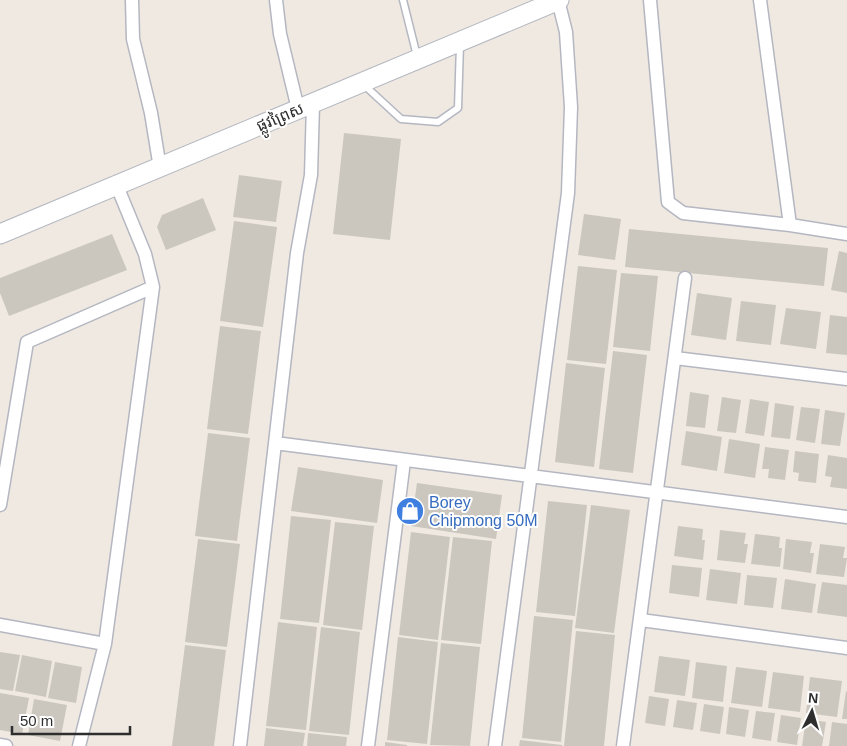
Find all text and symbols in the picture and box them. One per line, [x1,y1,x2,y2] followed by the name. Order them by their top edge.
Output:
[253,98,308,140] street label: ផ្លូវព្រៃស
[429,494,538,529] place label: Borey Chipmong 50M
[395,496,425,526] shop icon: Borey Chipmong 50M
[787,686,837,736] north arrow
[807,690,819,706] text: N
[12,704,130,736] scale bar
[20,712,53,729] text: 50 m

